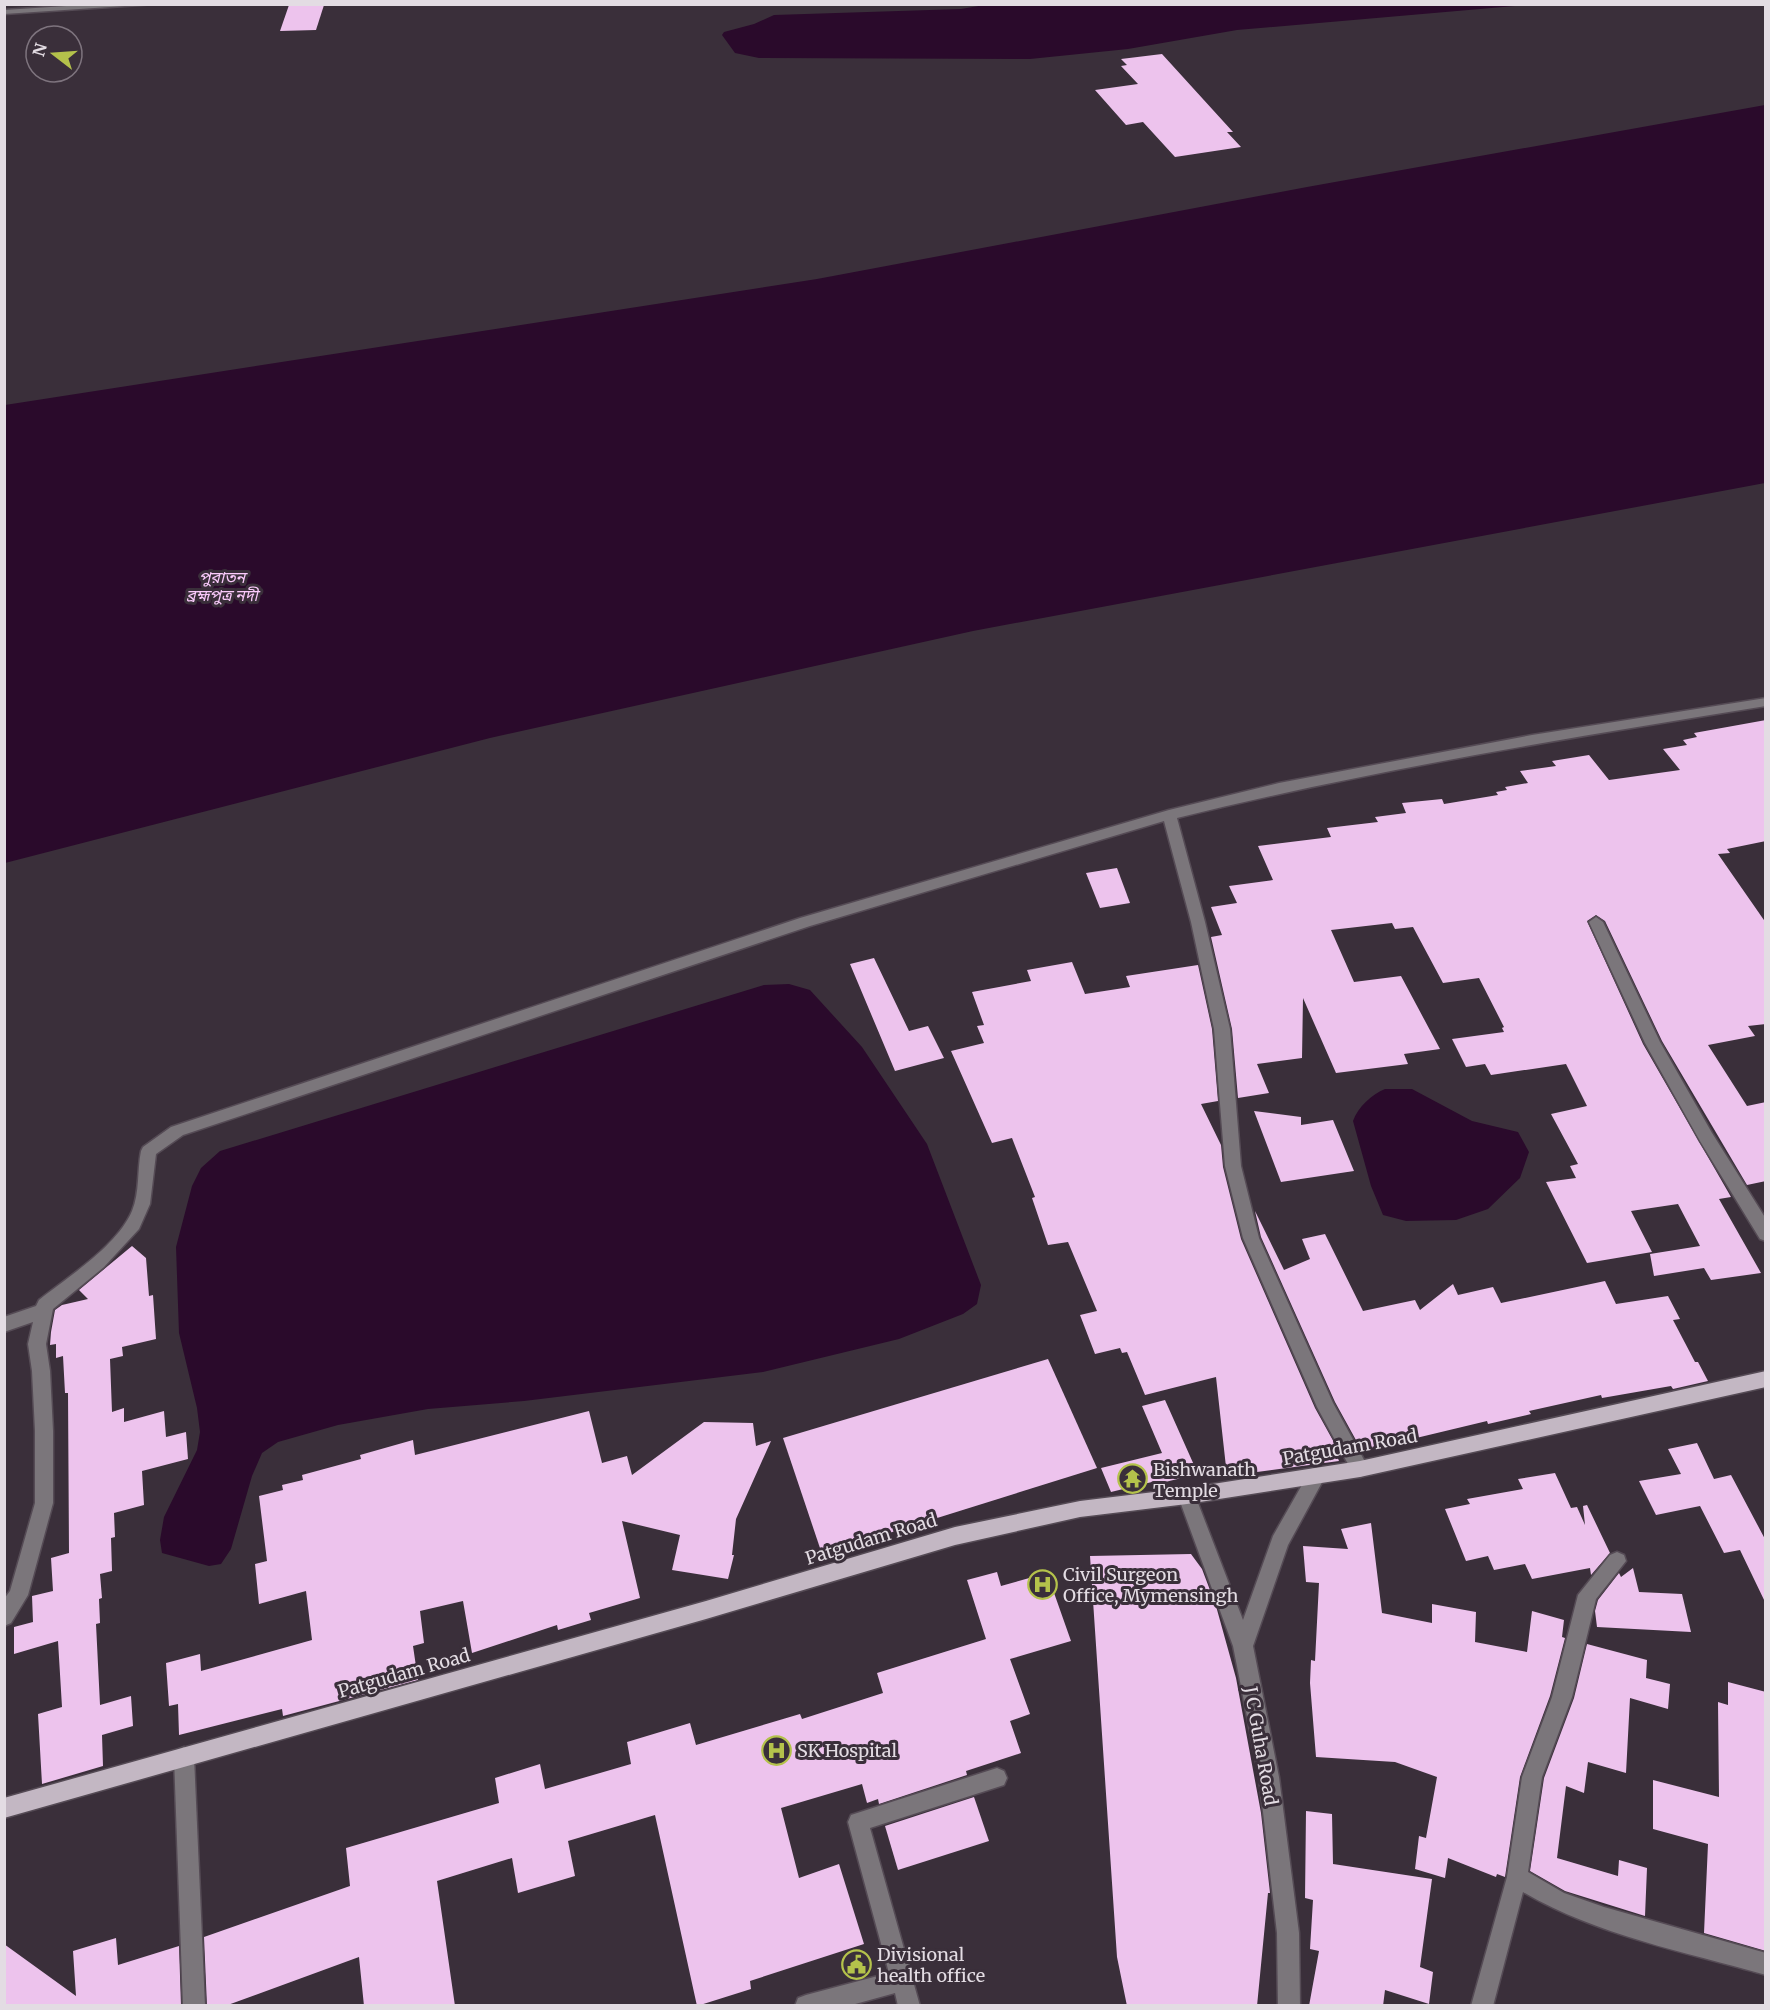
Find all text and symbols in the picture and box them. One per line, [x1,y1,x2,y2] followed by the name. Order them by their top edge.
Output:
[24,24,84,84] north arrow
[28,40,51,59] text: N
[186,567,260,605] water label: পুরাতন ব্রহ্মপুত্র নদী
[1281,1424,1419,1470] street label: Patgudam Road
[1153,1458,1256,1502] place label: Bishwanath Temple
[1116,1463,1148,1495] temple icon: Bishwanath Temple
[803,1508,940,1570] street label: Patgudam Road
[1063,1563,1238,1607] place label: Civil Surgeon Office, Mymensingh
[1026,1568,1058,1600] hospital icon: Civil Surgeon Office, Mymensingh
[335,1643,473,1703] street label: Patgudam Road
[1239,1684,1283,1808] street label: J C Guha Road
[760,1734,792,1766] hospital icon: SK Hospital
[797,1739,898,1762] place label: SK Hospital
[877,1943,985,1987] place label: Divisional health office
[840,1948,872,1980] public building icon: Divisional health office

